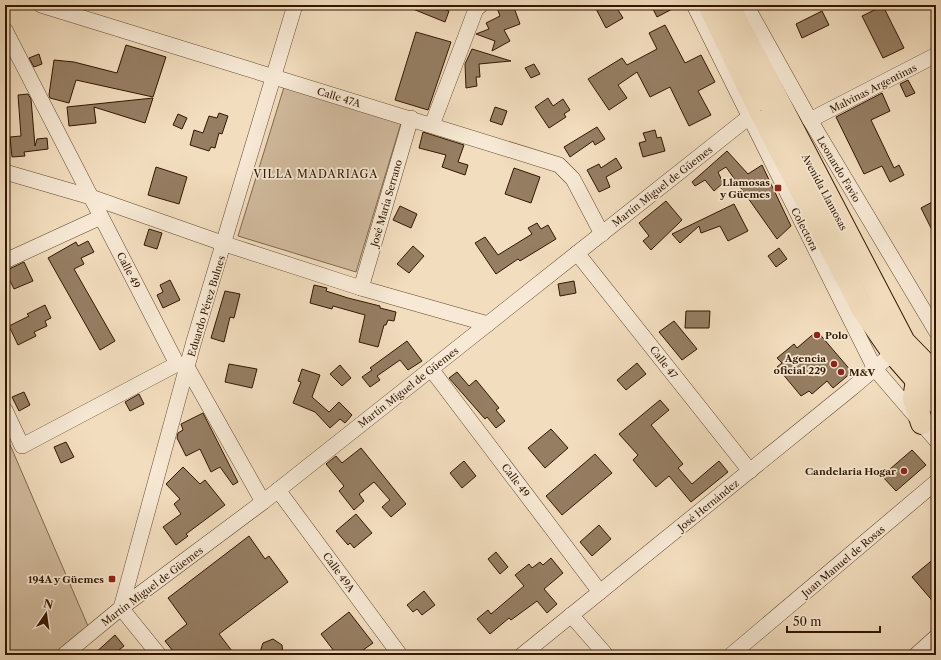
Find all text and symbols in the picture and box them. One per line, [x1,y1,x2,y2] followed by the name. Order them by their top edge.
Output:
[828,61,919,116] street label: Malvinas Argentinas
[315,85,363,110] street label: Calle 47A
[814,134,863,205] street label: Leonardo Favio
[609,143,715,230] street label: Martín Miguel de Güemes
[798,151,850,233] street label: Avenida Llamosas
[367,158,405,250] street label: José María Serrano
[253,167,378,181] district label: VILLA MADARIAGA
[719,176,770,201] place label: Llamosas y Güemes
[773,183,783,193] marker: Llamosas y Güemes
[788,205,821,254] street label: Colectora
[114,250,143,291] street label: Calle 49
[185,254,228,358] street label: Eduardo Pérez Bulnes
[825,329,848,342] place label: Polo
[812,330,822,340] marker: Polo
[647,343,680,381] street label: Calle 47
[355,344,461,431] street label: Martín Miguel de Güemes
[774,352,826,377] place label: Agencia oficial 229
[829,359,839,369] marker: Agencia oficial 229
[849,366,876,379] place label: M&V
[836,367,846,377] marker: M&V
[499,461,533,500] street label: Calle 49
[805,465,896,478] place label: Candelaria Hogar
[899,466,909,476] marker: Candelaria Hogar
[674,477,742,535] street label: José Hernández
[798,523,888,601] street label: Juan Manuel de Rosas
[99,544,206,629] street label: Martín Miguel de Güemes
[320,550,358,595] street label: Calle 49A
[28,573,104,586] place label: 194A y Güemes
[107,574,117,584] marker: 194A y Güemes
[26,594,66,634] north arrow
[42,596,55,612] text: N
[787,608,880,634] scale bar
[793,614,822,629] text: 50 m

